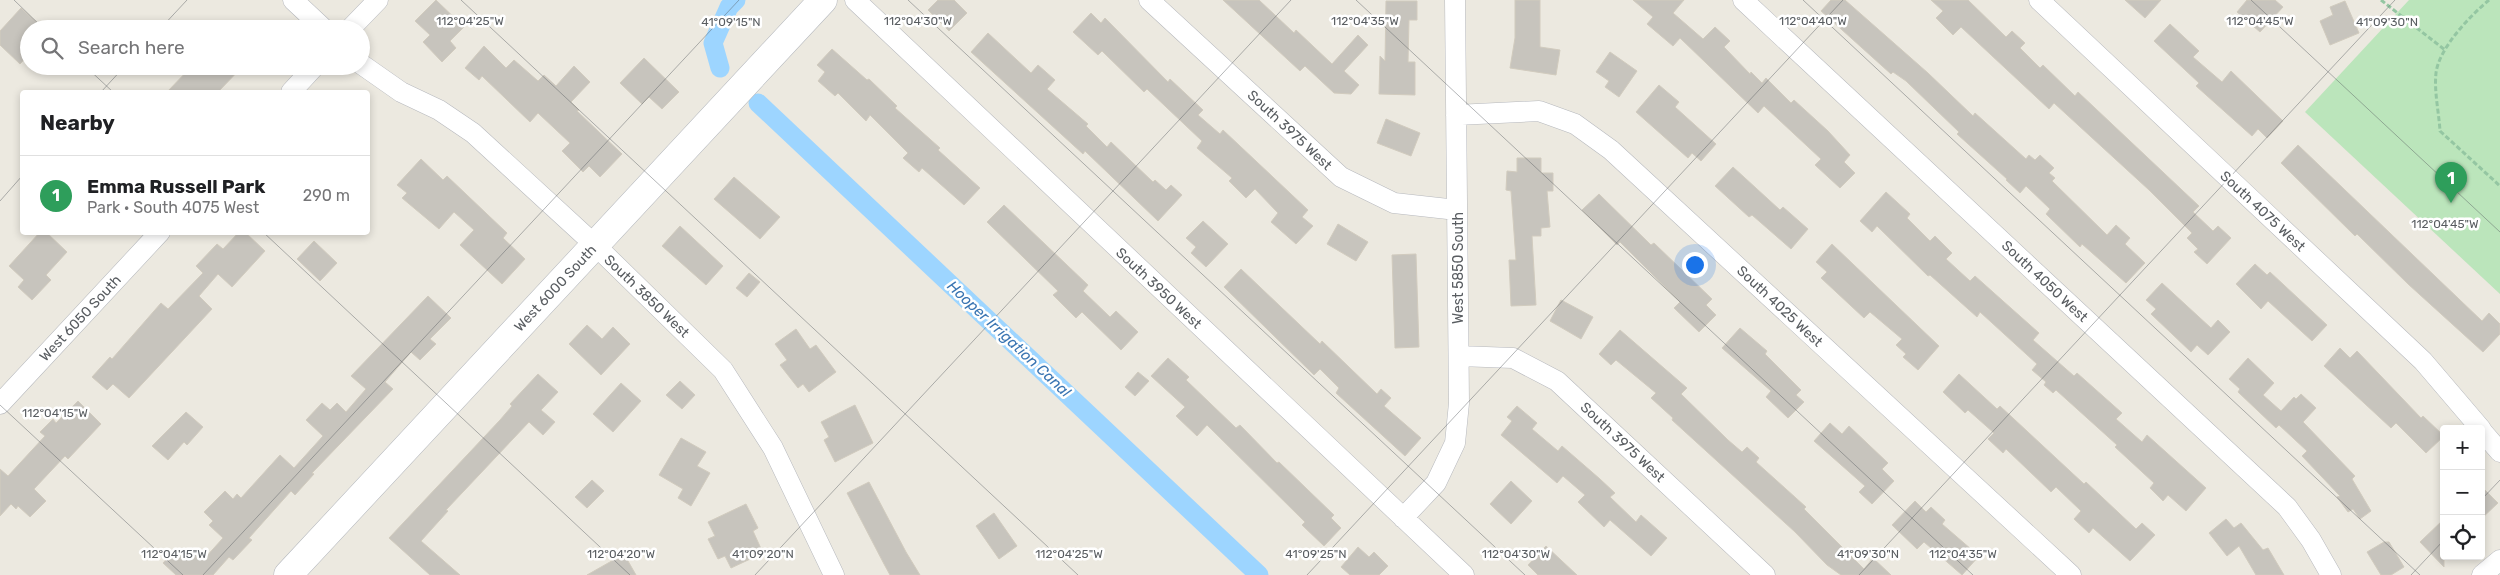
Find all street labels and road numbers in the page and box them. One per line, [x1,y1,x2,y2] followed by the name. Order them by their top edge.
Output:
[1244,87,1336,174] street label: South 3975 West
[2217,168,2309,256] street label: South 4075 West
[1450,212,1467,324] street label: West 5850 South
[1998,237,2092,326] street label: South 4050 West
[511,241,600,335] street label: West 6000 South
[1112,244,1205,333] street label: South 3950 West
[601,251,693,342] street label: South 3850 West
[1733,262,1827,351] street label: South 4025 West
[36,272,125,365] street label: West 6050 South
[1577,399,1669,486] street label: South 3975 West

